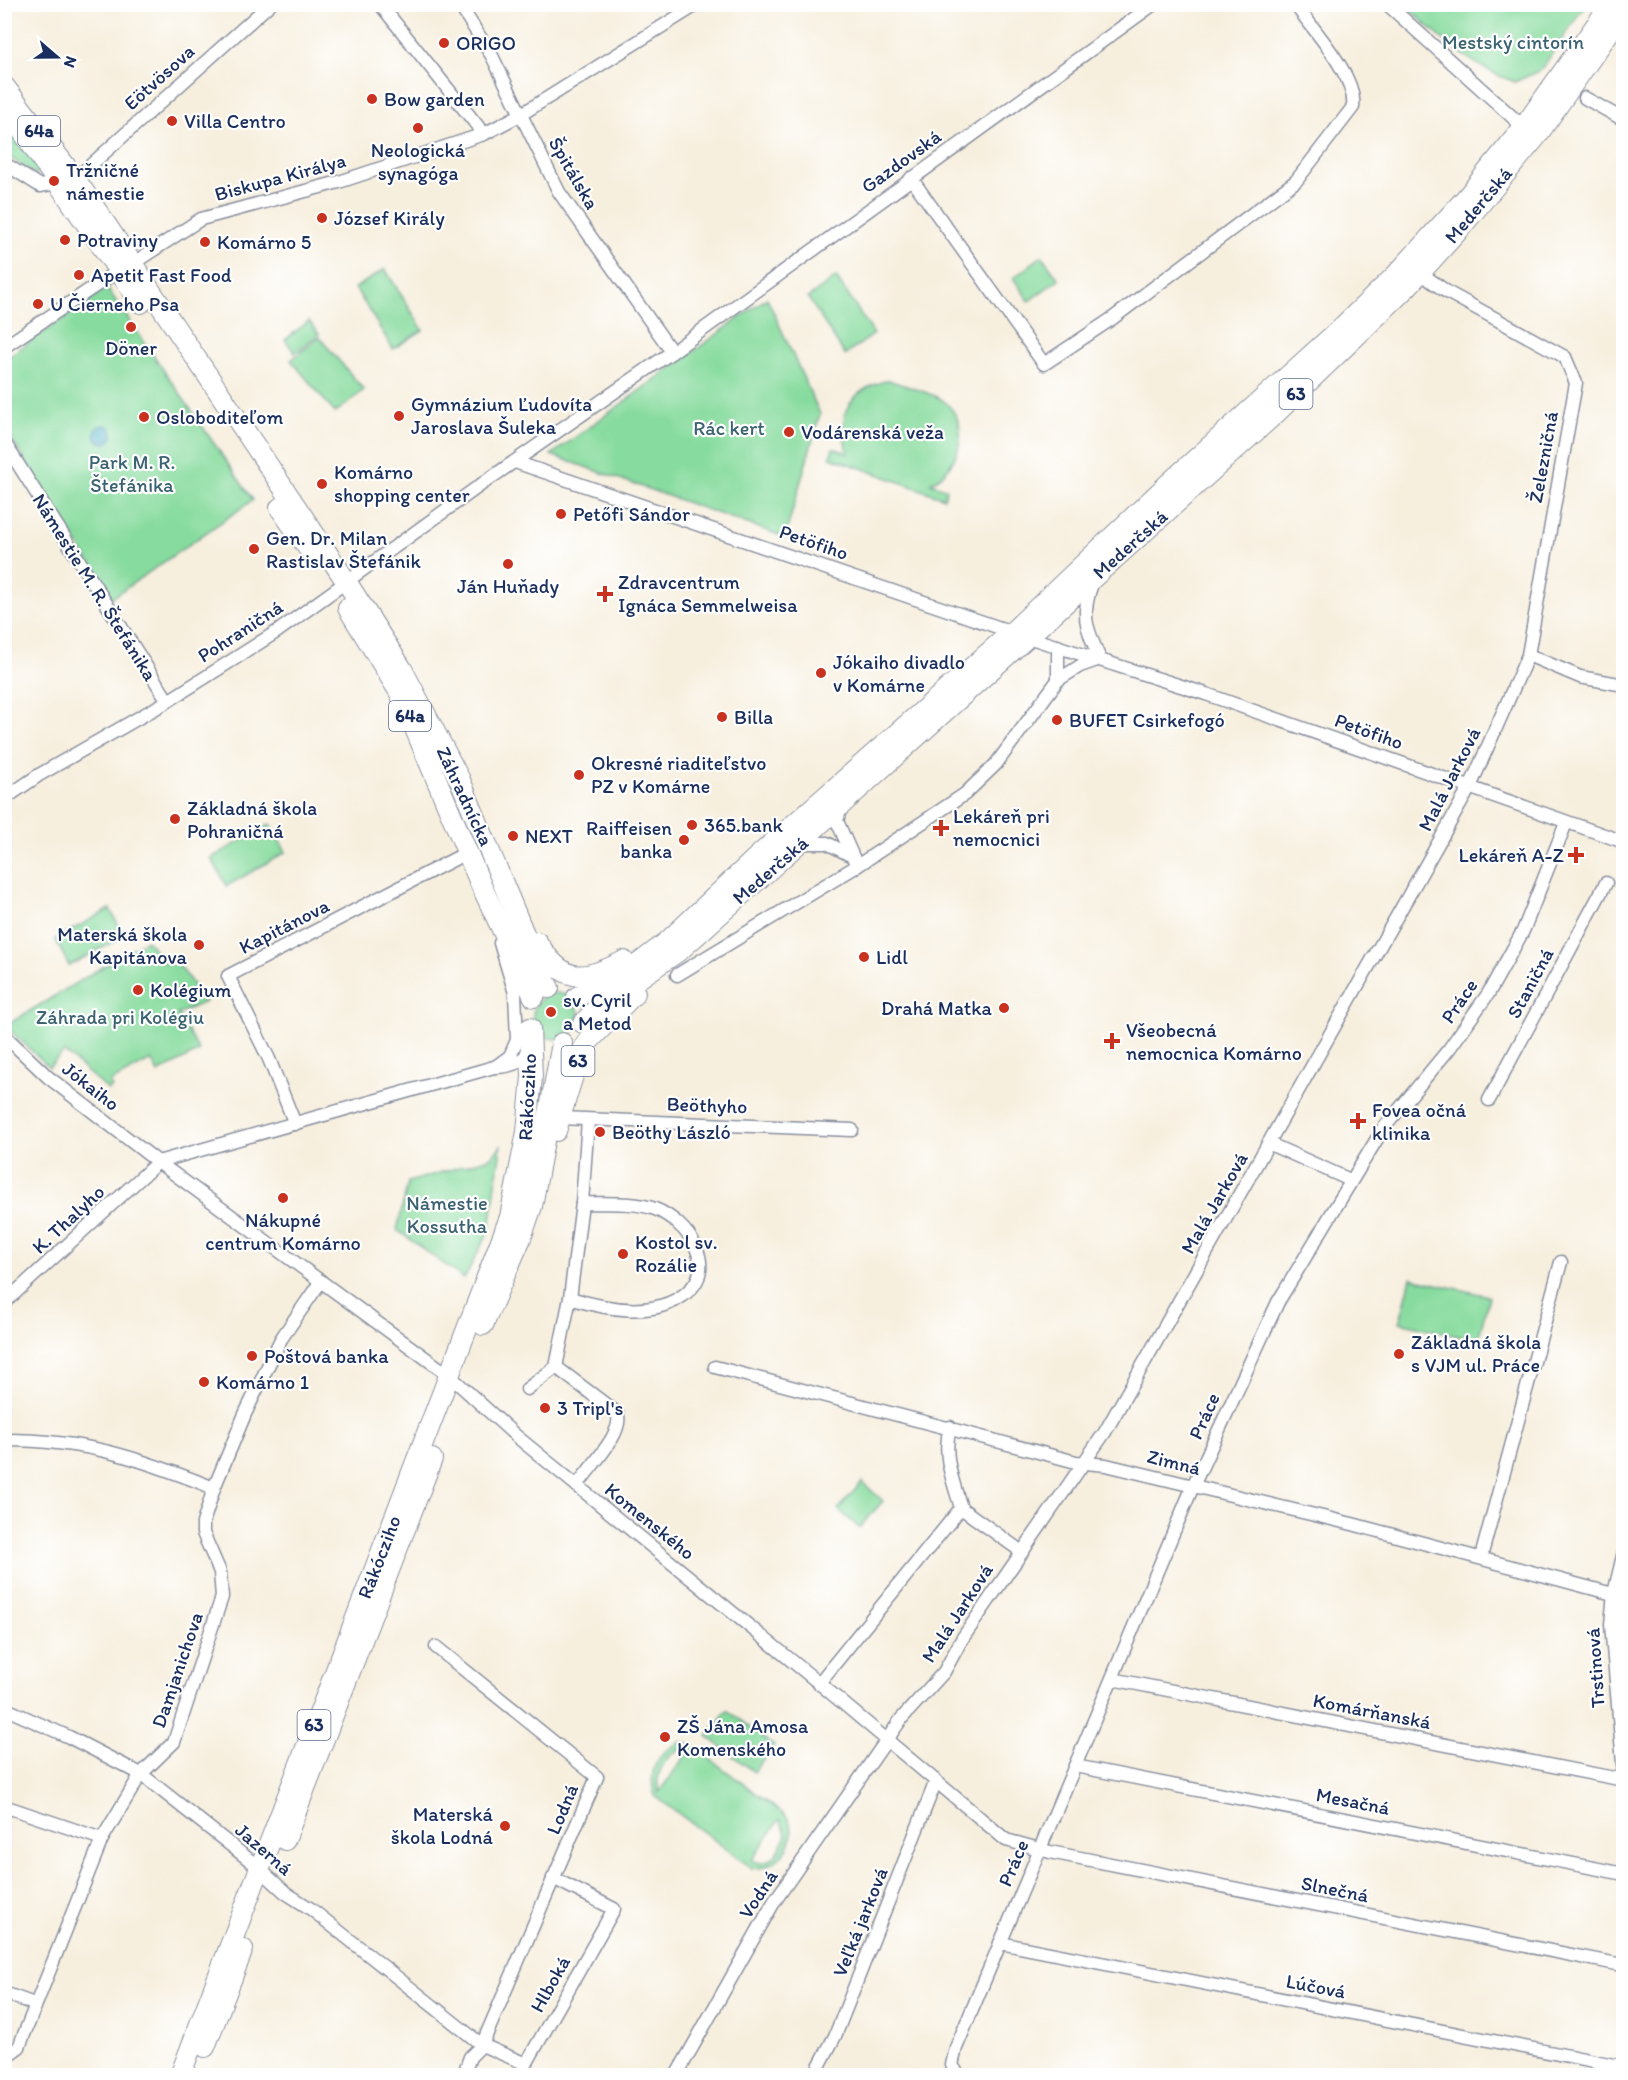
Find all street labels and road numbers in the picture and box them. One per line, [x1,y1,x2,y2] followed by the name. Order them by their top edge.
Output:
[119,39,199,115] street label: Eötvösova
[18,116,60,146] road number: 64a
[856,124,946,198] street label: Gazdovská
[544,133,604,214] street label: Špitálska
[212,148,348,206] street label: Biskupa Királya
[1439,161,1517,248] street label: Mederčská
[1280,379,1312,409] road number: 63
[1523,409,1563,505] street label: Železničná
[27,489,163,686] street label: Námestie M. R. Štefánika
[1088,504,1173,584] street label: Mederčská
[776,519,852,565] street label: Petöfiho
[193,594,288,667] street label: Pohraničná
[389,701,431,731] road number: 64a
[1331,708,1407,754] street label: Petöfiho
[1413,723,1486,835] street label: Malá Jarková
[431,742,499,850] street label: Záhradnícka
[727,830,813,909] street label: Mederčská
[235,893,334,959] street label: Kapitánova
[1502,943,1559,1022] street label: Staničná
[1436,974,1482,1028] street label: Práce
[562,1046,594,1076] road number: 63
[513,1053,541,1141] street label: Rákócziho
[58,1056,124,1116] street label: Jókaiho
[666,1092,748,1118] street label: Beöthyho
[1175,1147,1253,1258] street label: Malá Jarková
[27,1179,109,1259] street label: K. Thalyho
[1183,1389,1225,1443] street label: Práce
[1145,1444,1204,1480] street label: Zimná
[600,1477,700,1565] street label: Komenského
[352,1512,406,1602] street label: Rákócziho
[916,1558,998,1667] street label: Malá Jarková
[146,1609,208,1731] street label: Damjanichova
[1580,1626,1610,1709] street label: Trstinová
[1311,1688,1434,1734] street label: Komárňanská
[298,1710,330,1740] road number: 63
[541,1780,584,1838] street label: Lodná
[1314,1782,1392,1820] street label: Mesačná
[231,1818,298,1881] street label: Jazerná
[992,1836,1034,1890] street label: Práce
[827,1863,893,1980] street label: Veľká jarková
[733,1865,783,1923] street label: Vodná
[1299,1871,1371,1907] street label: Slnečná
[525,1951,576,2016] street label: Hlboká
[1284,1968,1348,2004] street label: Lúčová

